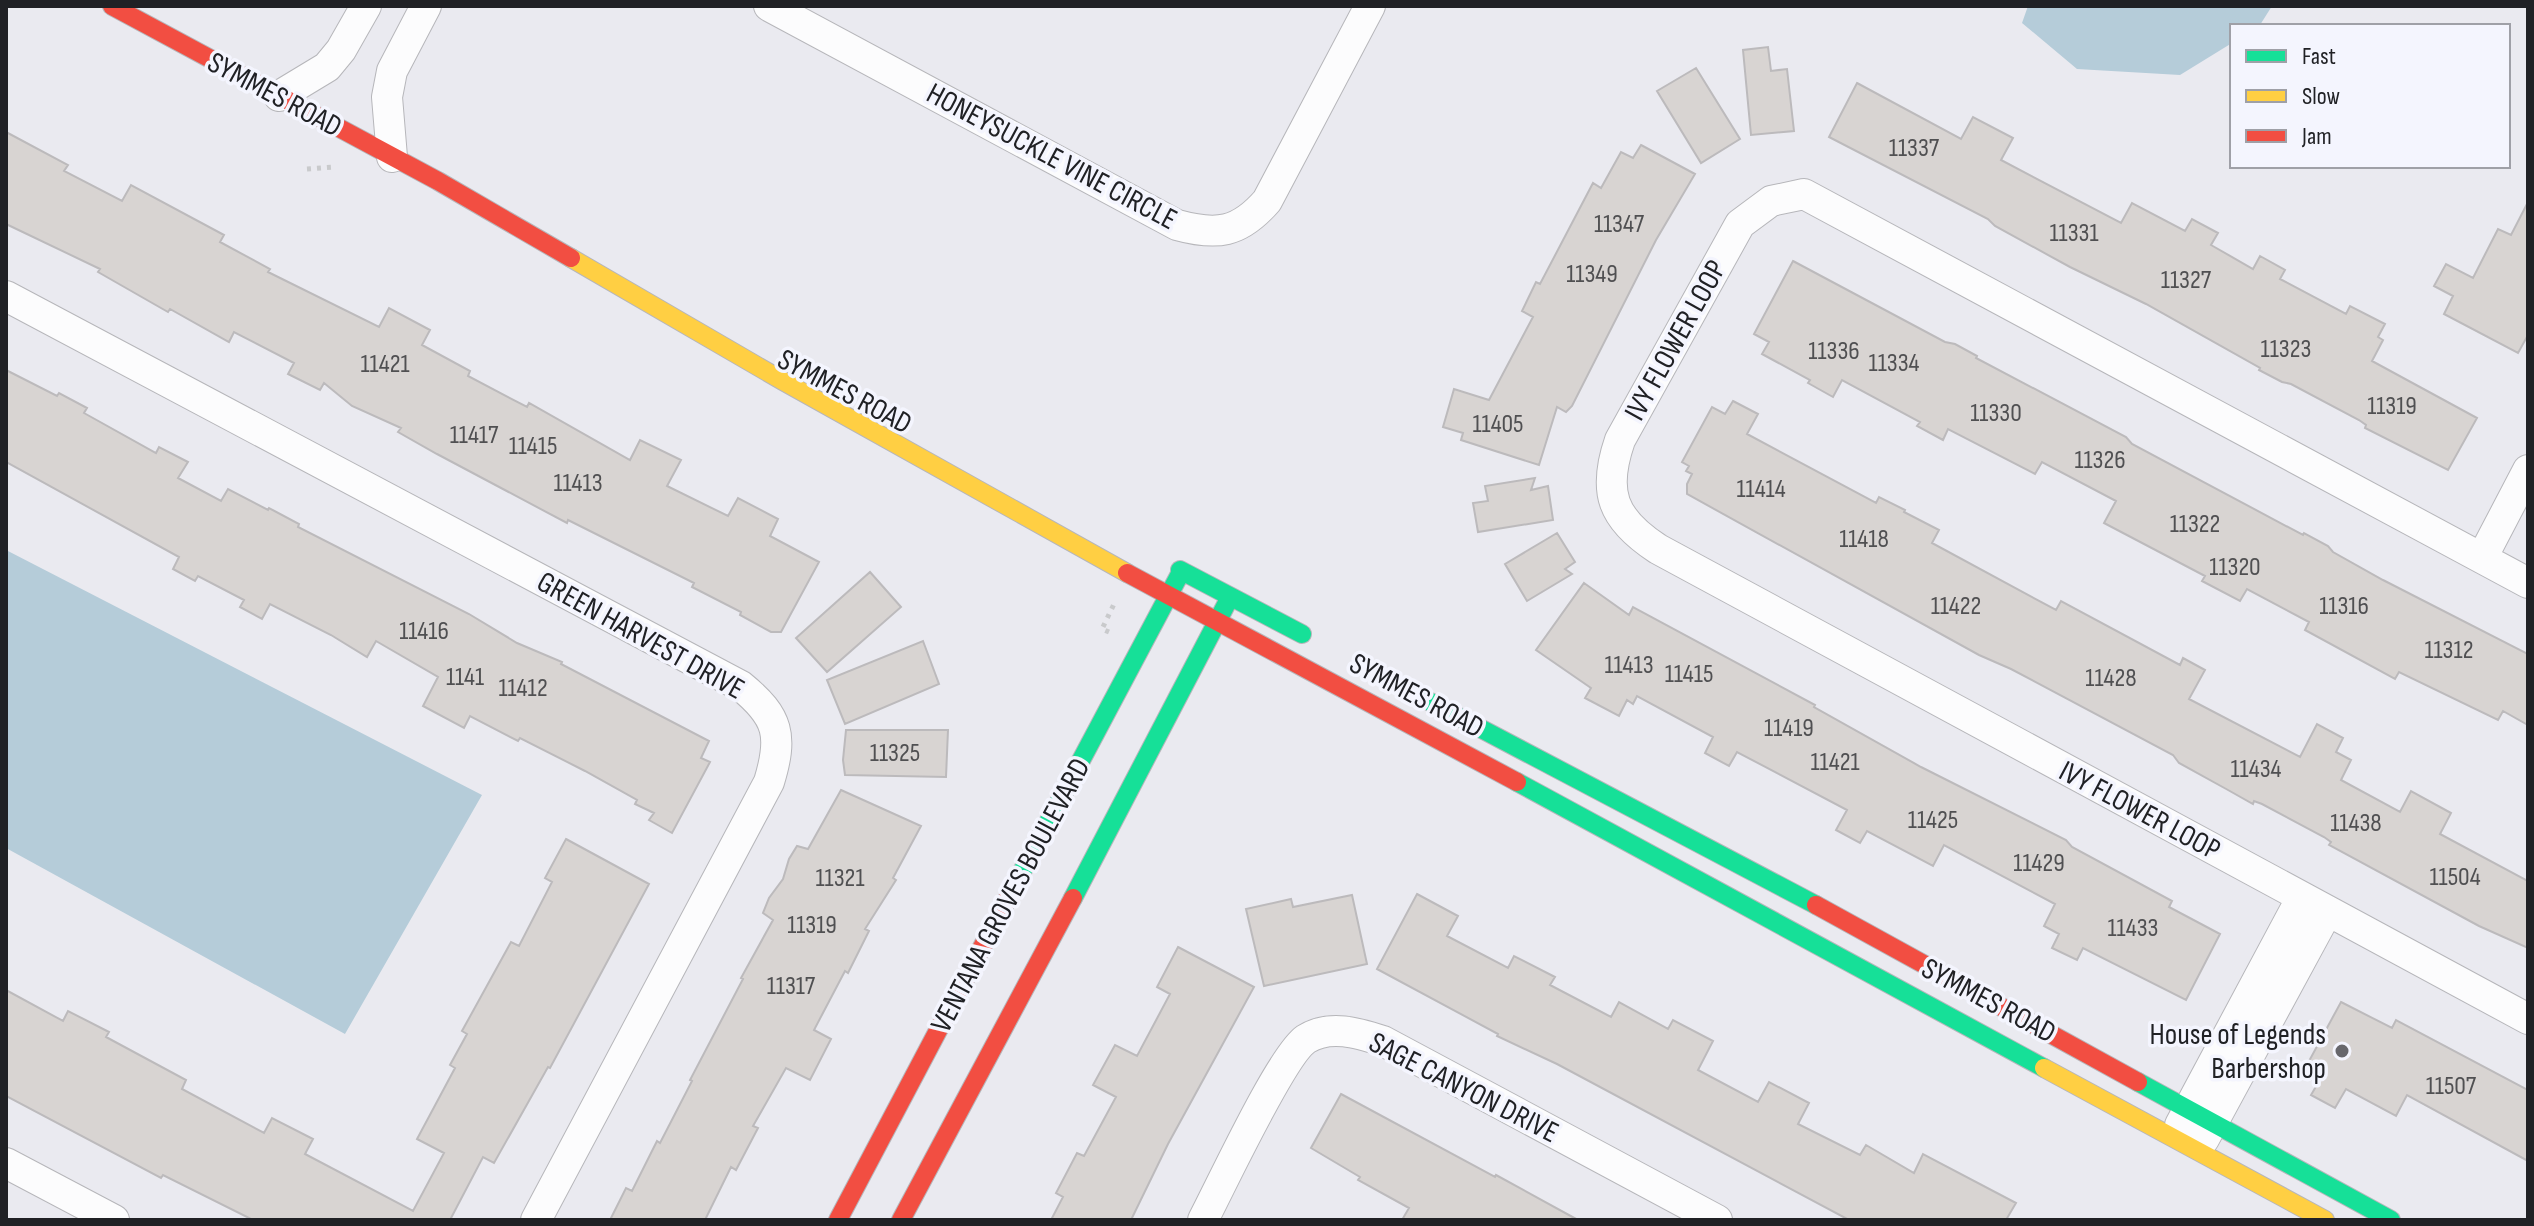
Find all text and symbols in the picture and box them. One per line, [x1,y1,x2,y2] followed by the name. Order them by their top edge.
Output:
[2230,24,2510,168] legend
[2302,42,2336,71] text: Fast
[201,45,348,145] street label: SYMMES ROAD
[920,76,1183,238] street label: HONEYSUCKLE VINE CIRCLE
[2302,82,2340,111] text: Slow
[2301,122,2332,151] text: Jam
[1889,133,1940,164] house number: 11337
[1594,209,1645,240] house number: 11347
[2049,218,2099,249] house number: 11331
[1617,254,1735,427] street label: IVY FLOWER LOOP
[1566,259,1618,290] house number: 11349
[2161,265,2212,296] house number: 11327
[2261,334,2311,365] house number: 11323
[1808,336,1860,367] house number: 11336
[771,342,918,442] street label: SYMMES ROAD
[1869,348,1920,379] house number: 11334
[360,349,410,380] house number: 11421
[2367,391,2417,422] house number: 11319
[1970,398,2022,429] house number: 11330
[1472,409,1524,440] house number: 11405
[450,420,499,451] house number: 11417
[509,431,557,462] house number: 11415
[2074,445,2126,476] house number: 11326
[553,468,603,499] house number: 11413
[1736,474,1786,505] house number: 11414
[2170,509,2220,540] house number: 11322
[1839,524,1889,555] house number: 11418
[2209,552,2261,583] house number: 11320
[531,564,750,708] street label: GREEN HARVEST DRIVE
[1931,591,1981,622] house number: 11422
[2319,591,2369,622] house number: 11316
[399,616,449,647] house number: 11416
[2424,635,2474,666] house number: 11312
[1343,646,1490,746] street label: SYMMES ROAD
[1604,650,1654,681] house number: 11413
[1665,659,1713,690] house number: 11415
[446,662,484,693] house number: 1141
[2085,663,2137,694] house number: 11428
[498,673,548,704] house number: 11412
[1764,713,1814,744] house number: 11419
[870,738,920,769] house number: 11325
[1810,747,1860,778] house number: 11421
[923,752,1098,1039] street label: VENTANA GROVES BOULEVARD
[2053,753,2226,868] street label: IVY FLOWER LOOP
[2231,754,2282,785] house number: 11434
[1908,805,1958,836] house number: 11425
[2330,808,2382,839] house number: 11438
[2013,848,2065,879] house number: 11429
[2429,862,2481,893] house number: 11504
[815,863,865,894] house number: 11321
[787,910,837,941] house number: 11319
[2108,913,2159,944] house number: 11433
[1915,951,2062,1051] street label: SYMMES ROAD
[767,971,816,1002] house number: 11317
[2150,1017,2326,1087] place label: House of Legends Barbershop
[1363,1025,1564,1151] street label: SAGE CANYON DRIVE
[2333,1042,2351,1060] marker: House of Legends Barbershop
[2426,1071,2477,1102] house number: 11507

